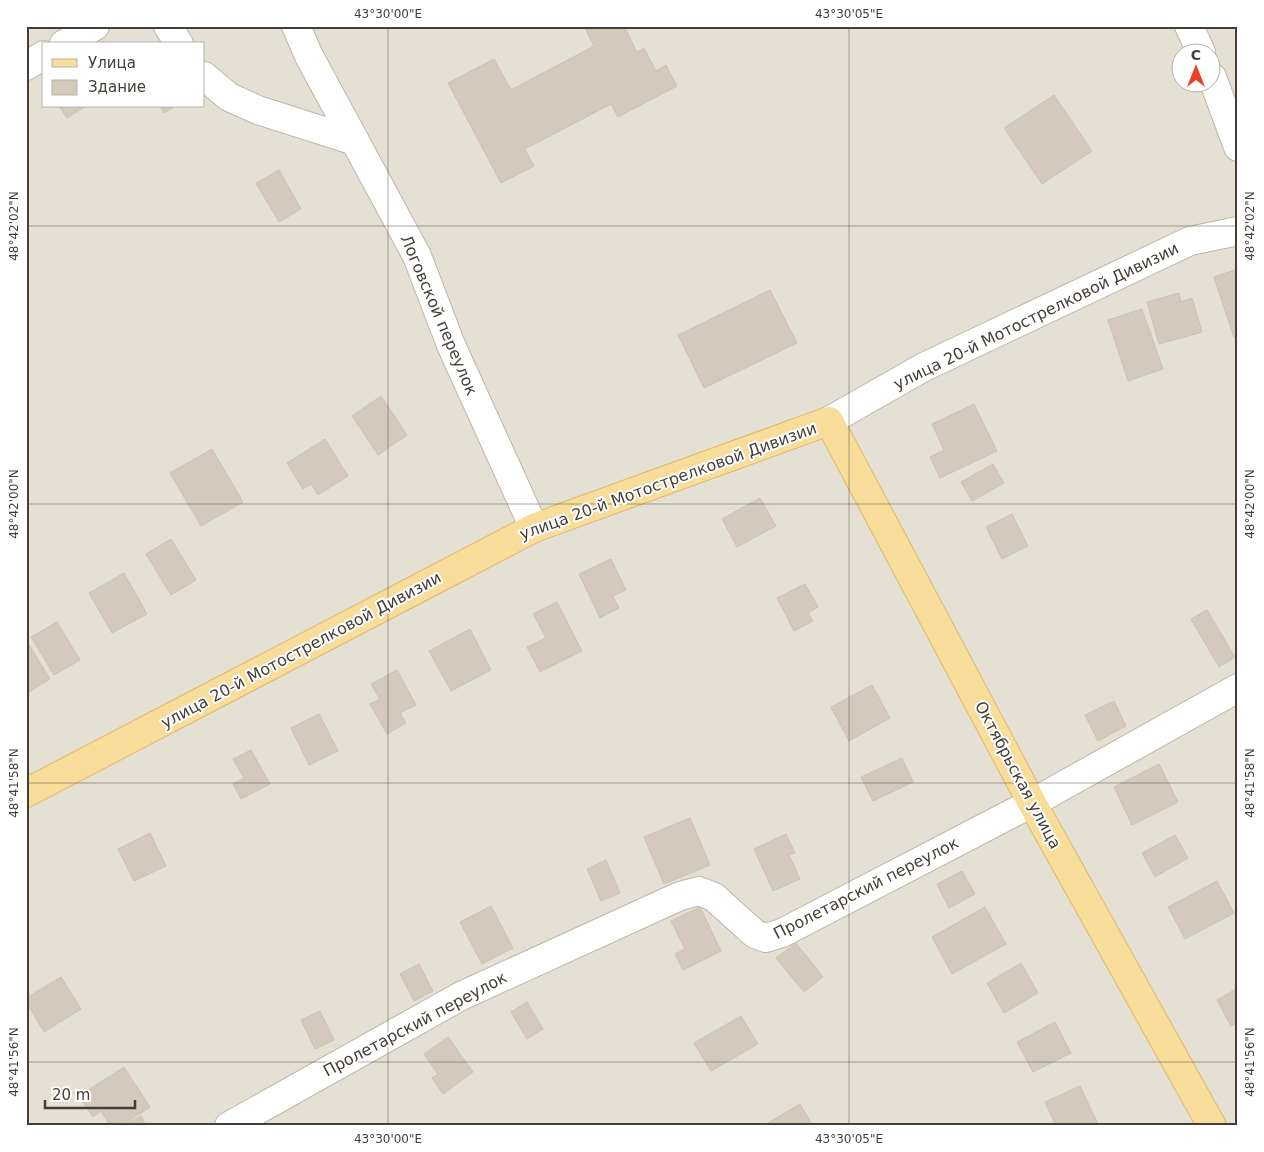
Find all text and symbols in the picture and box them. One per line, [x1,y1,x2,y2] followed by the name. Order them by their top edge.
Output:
[354,7,422,21] text: 43°30'00"E
[815,7,883,21] text: 43°30'05"E
[42,42,205,108] legend
[1172,42,1222,92] north arrow
[1191,47,1201,63] text: С
[88,54,136,72] text: Улица
[88,78,146,96] text: Здание
[7,191,21,261] text: 48°42'02"N
[1243,191,1257,261] text: 48°42'02"N
[397,232,482,398] street label: Логовской переулок
[890,238,1182,394] street label: улица 20-й Мотострелковой Дивизии
[517,418,819,544] street label: улица 20-й Мотострелковой Дивизии
[7,469,21,539] text: 48°42'00"N
[1243,469,1257,539] text: 48°42'00"N
[158,568,444,732] street label: улица 20-й Мотострелковой Дивизии
[971,698,1065,852] street label: Октябрьская улица
[7,748,21,818] text: 48°41'58"N
[1243,748,1257,818] text: 48°41'58"N
[770,833,962,943] street label: Пролетарский переулок
[320,967,510,1081] street label: Пролетарский переулок
[7,1027,21,1097] text: 48°41'56"N
[1243,1027,1257,1097] text: 48°41'56"N
[45,1077,135,1109] scale bar
[52,1086,90,1104] text: 20 m
[354,1132,422,1146] text: 43°30'00"E
[815,1132,883,1146] text: 43°30'05"E

